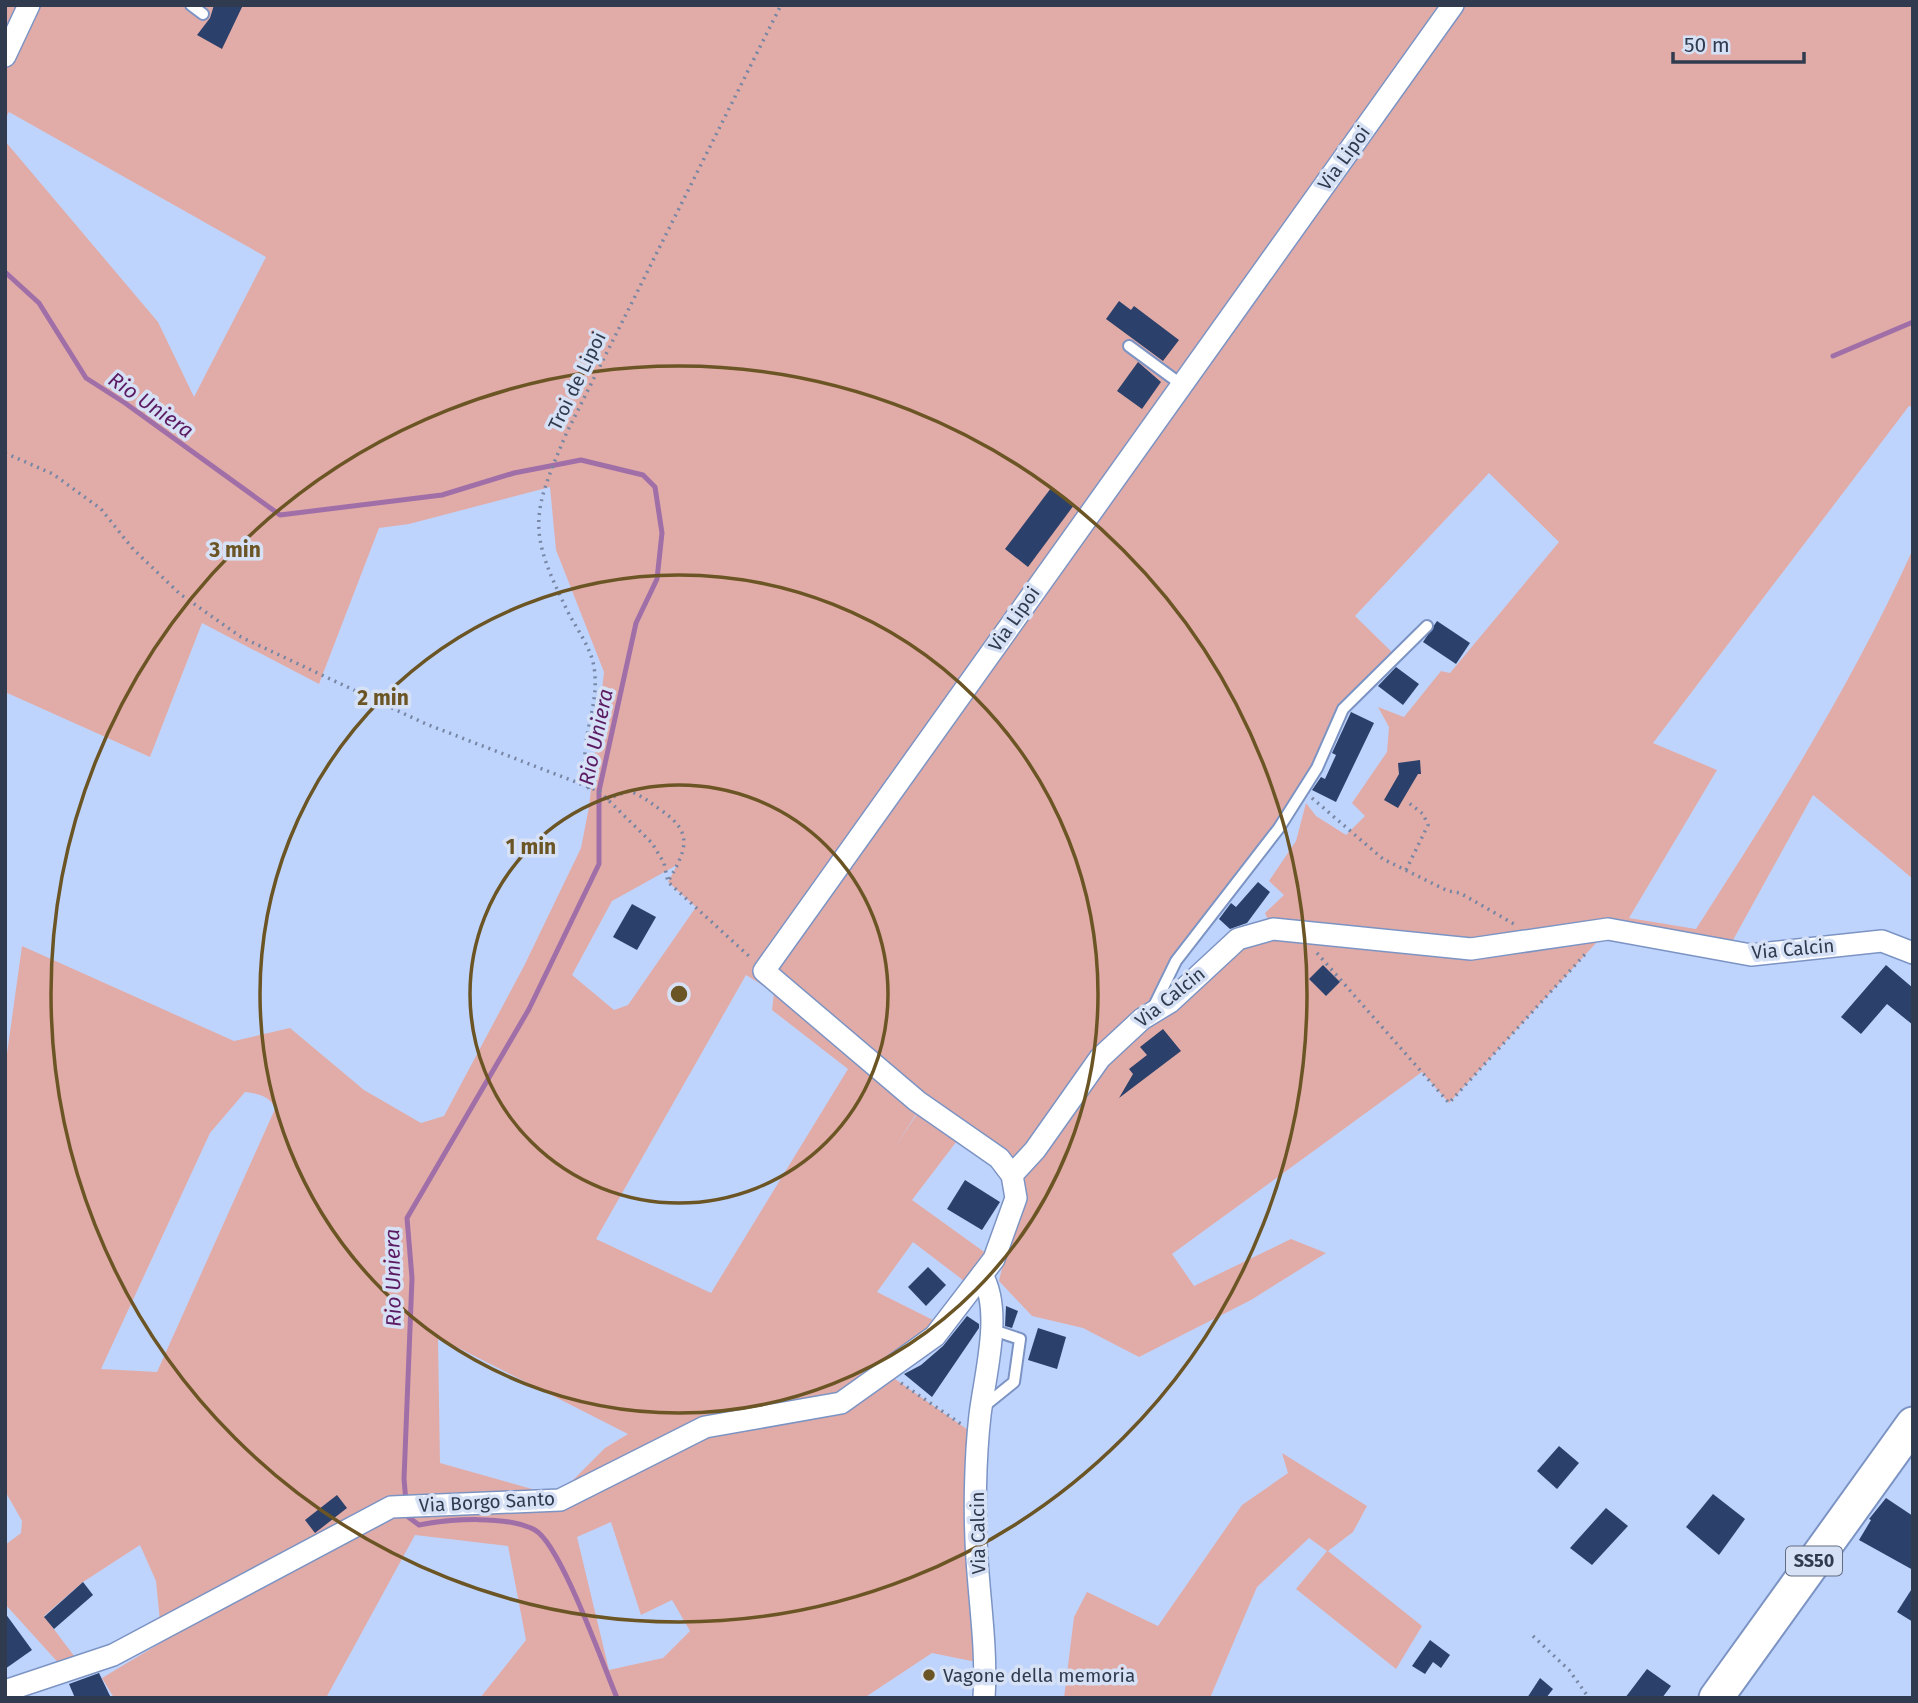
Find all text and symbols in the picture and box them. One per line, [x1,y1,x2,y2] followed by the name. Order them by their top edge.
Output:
[1673,21,1804,65] scale bar
[1684,32,1730,58] text: 50 m
[1313,121,1375,195] street label: Via Lipoi
[543,328,611,434] street label: Troi de Lipoi
[103,366,199,444] water label: Rio Uniera
[208,537,261,563] text: 3 min
[983,582,1045,656] street label: Via Lipoi
[357,685,409,711] text: 2 min
[573,686,619,788] water label: Rio Uniera
[506,834,556,860] text: 1 min
[1751,934,1835,964] street label: Via Calcin
[1131,962,1209,1032] street label: Via Calcin
[667,982,691,1006] centre of rings
[379,1229,407,1327] water label: Rio Uniera
[418,1487,556,1517] street label: Via Borgo Santo
[966,1491,990,1575] street label: Via Calcin
[1786,1546,1842,1576] road number: SS50
[943,1664,1135,1687] place label: Vagone della memoria
[921,1667,937,1683] marker: Vagone della memoria

